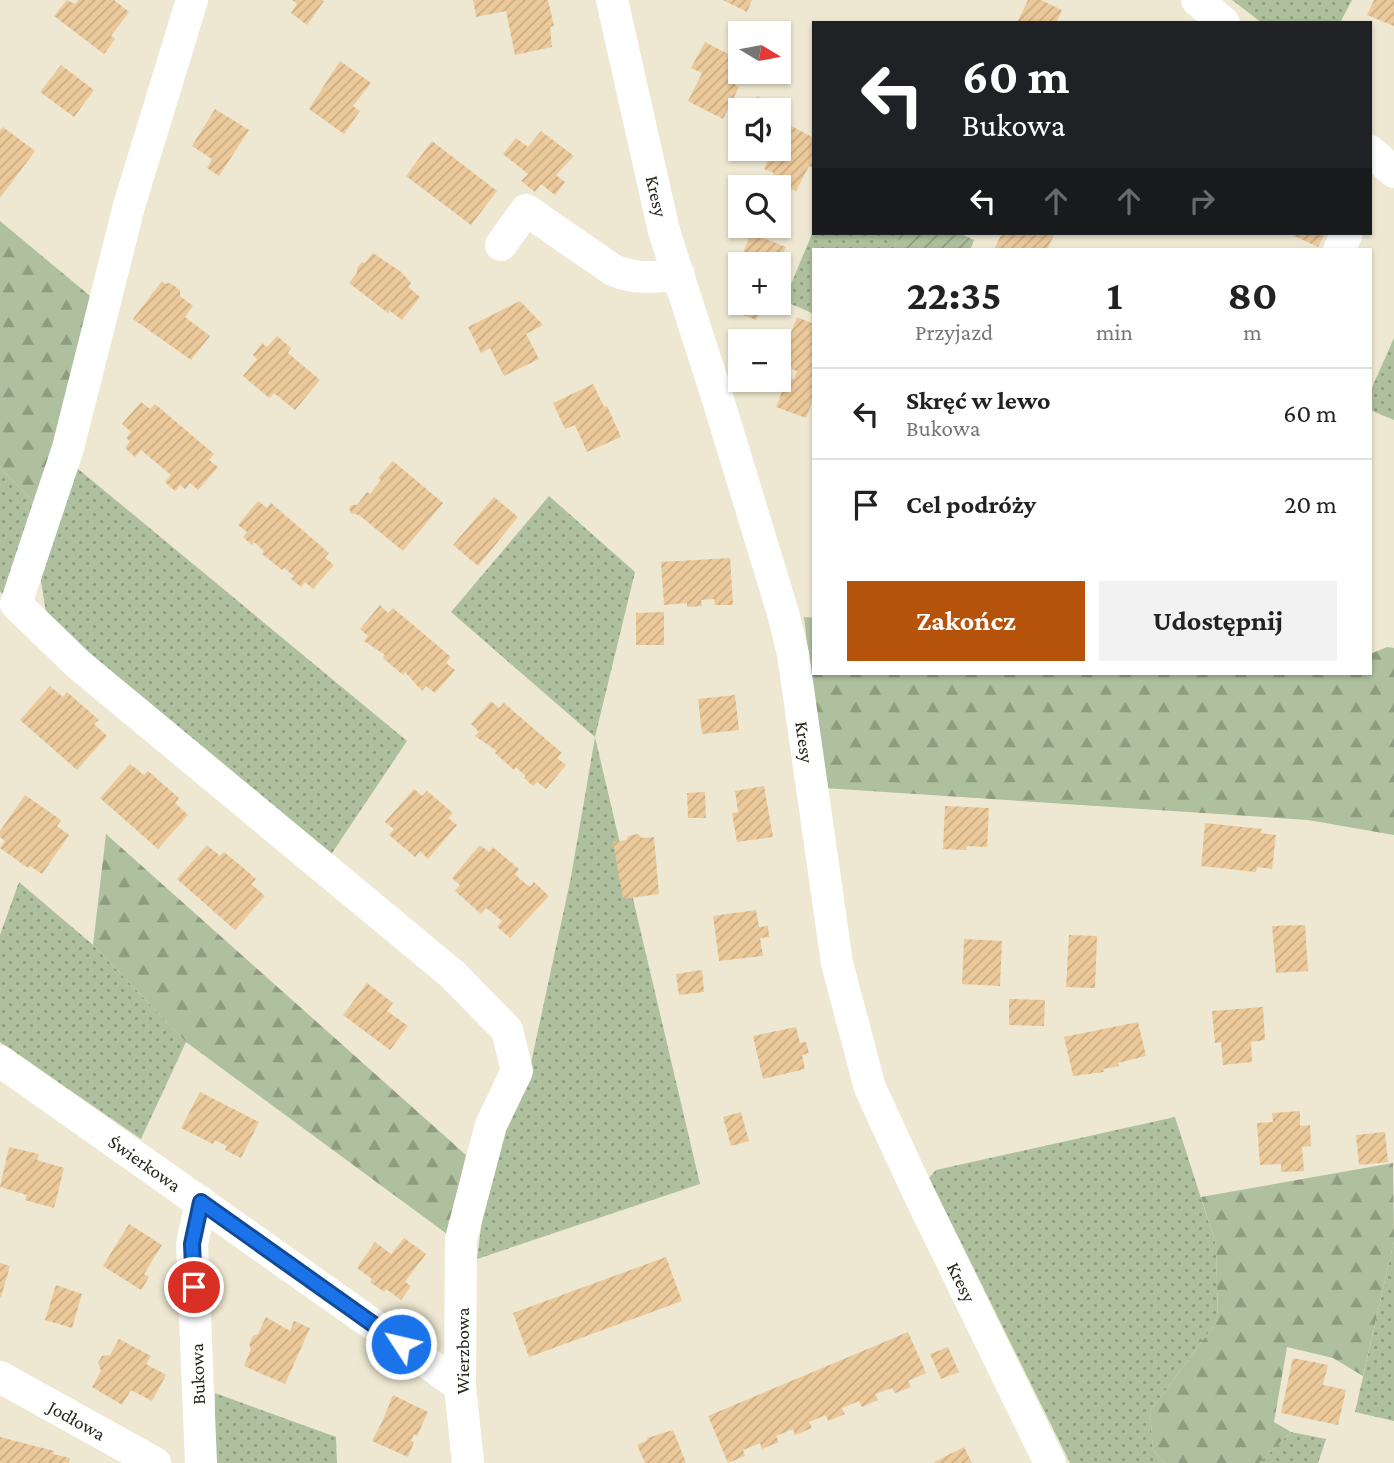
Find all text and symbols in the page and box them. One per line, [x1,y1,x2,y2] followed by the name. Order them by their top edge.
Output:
[728,21,791,84] north arrow
[728,21,791,392] map controls
[847,49,938,140] icon: left
[962,49,1069,104] text: 60 m
[728,98,791,161] button: sound
[962,107,1065,143] text: Bukowa
[642,173,671,219] street label: Kresy
[728,175,791,238] button: search
[964,182,1002,220] icon: left
[1037,182,1075,220] icon: ahead
[1110,182,1148,220] icon: ahead
[1183,182,1221,220] icon: right
[728,252,791,315] button: +
[907,271,1002,318] text: 22:35
[1107,271,1122,318] text: 1
[1227,271,1277,318] text: 80
[915,319,993,345] text: Przyjazd
[1096,319,1133,345] text: min
[1243,319,1262,345] text: m
[728,329,791,392] button: −
[906,386,1051,415] text: Skręć w lewo
[847,395,885,433] icon: left
[1283,399,1337,428] text: 60 m
[906,415,980,441] text: Bukowa
[847,486,885,524] icon: arrive
[906,490,1036,519] text: Cel podróży
[1284,490,1337,519] text: 20 m
[847,581,1085,661] button: Zakończ
[1099,581,1337,661] button: Udostępnij
[791,720,818,764] street label: Kresy
[104,1131,185,1196] street label: Świerkowa
[164,1257,224,1317] pin
[943,1259,980,1306] street label: Kresy
[175,1268,213,1306] icon: arrive
[364,1307,438,1381] position arrow
[452,1307,473,1394] street label: Wierzbowa
[186,1343,209,1405] street label: Bukowa
[43,1395,109,1445] street label: Jodłowa

